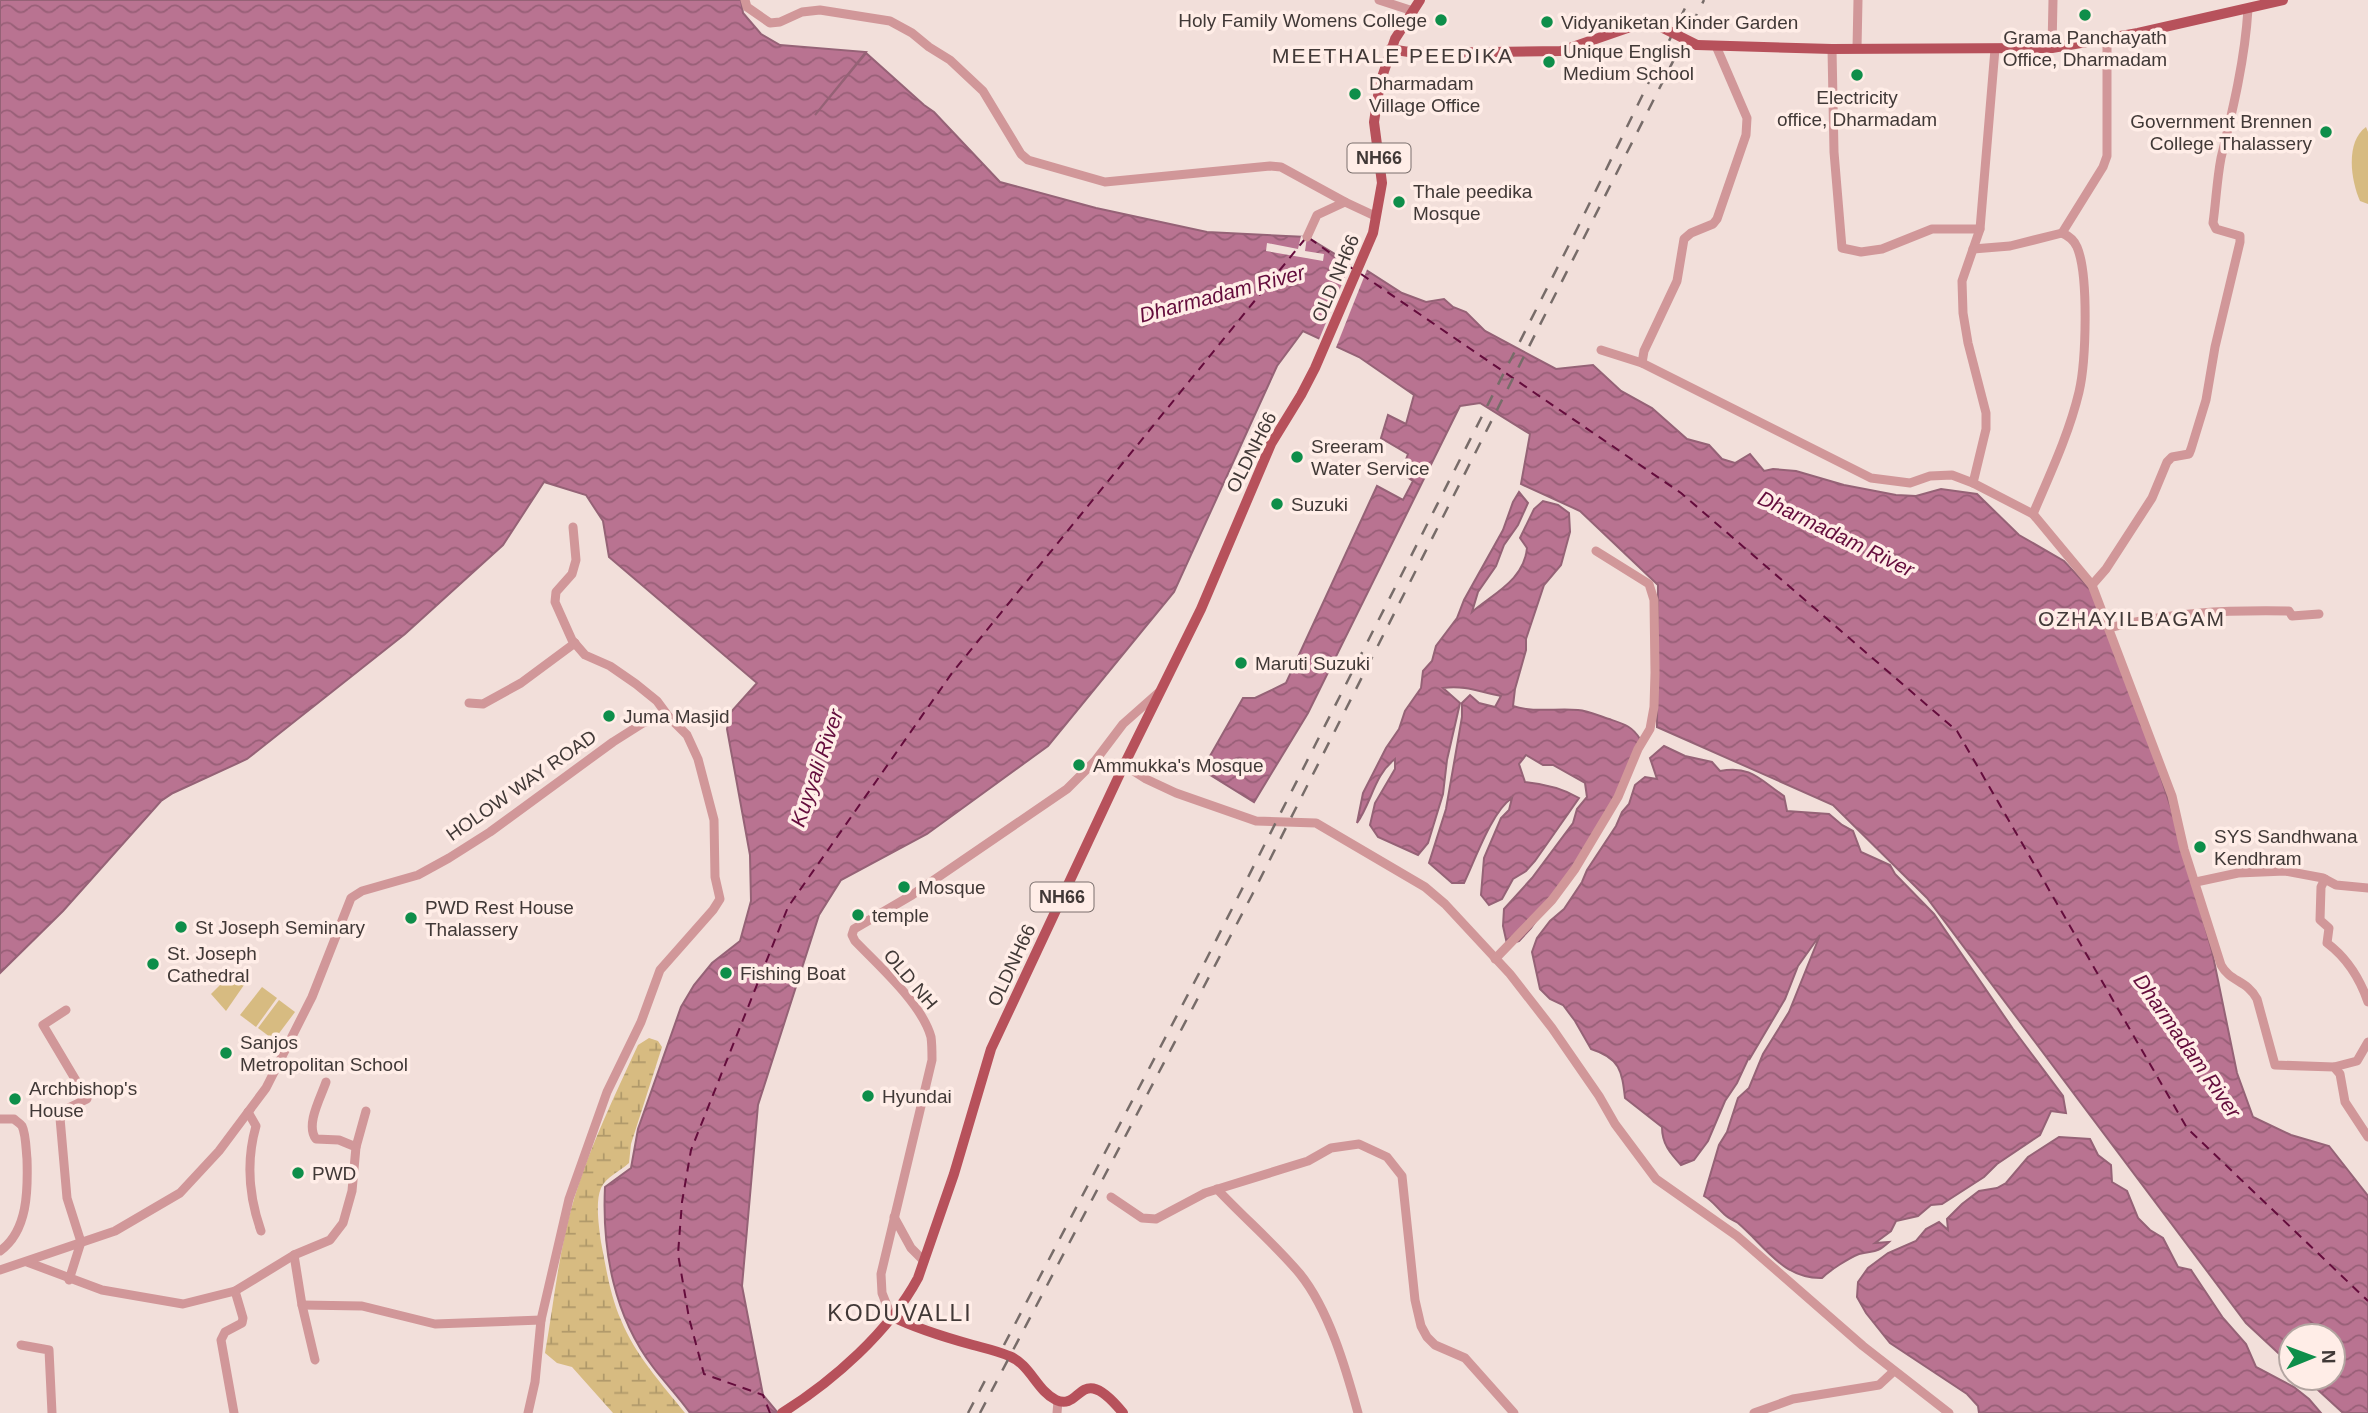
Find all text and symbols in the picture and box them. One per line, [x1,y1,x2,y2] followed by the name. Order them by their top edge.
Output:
[2077,7,2093,23] marker: Grama Panchayath Office, Dharmadam
[1178,10,1427,31] place label: Holy Family Womens College
[1433,12,1449,28] marker: Holy Family Womens College
[1561,12,1798,33] place label: Vidyaniketan Kinder Garden
[1539,14,1555,30] marker: Vidyaniketan Kinder Garden
[2003,27,2167,70] place label: Grama Panchayath Office, Dharmadam
[1563,41,1694,84] place label: Unique English Medium School
[1272,44,1514,67] district label: MEETHALE PEEDIKA
[1541,54,1557,70] marker: Unique English Medium School
[1849,67,1865,83] marker: Electricity office, Dharmadam
[1369,73,1480,116] place label: Dharmadam Village Office
[1347,86,1363,102] marker: Dharmadam Village Office
[1777,87,1937,130] place label: Electricity office, Dharmadam
[2130,111,2312,154] place label: Government Brennen College Thalassery
[2318,124,2334,140] marker: Government Brennen College Thalassery
[1348,144,1410,173] road number: NH66
[1413,181,1533,224] place label: Thale peedika Mosque
[1391,194,1407,210] marker: Thale peedika Mosque
[1308,231,1363,325] street label: OLD NH66
[1137,260,1308,327] water label: Dharmadam River
[1222,408,1281,496] street label: OLDNH66
[1311,436,1430,479] place label: Sreeram Water Service
[1289,449,1305,465] marker: Sreeram Water Service
[1755,486,1919,582] water label: Dharmadam River
[1291,494,1348,515] place label: Suzuki
[1269,496,1285,512] marker: Suzuki
[2038,607,2226,630] district label: OZHAYILBAGAM
[1255,653,1370,674] place label: Maruti Suzuki
[1233,655,1249,671] marker: Maruti Suzuki
[786,705,848,830] water label: Kuyyali River
[623,706,730,727] place label: Juma Masjid
[601,708,617,724] marker: Juma Masjid
[442,726,600,845] street label: HOLOW WAY ROAD
[1093,755,1263,776] place label: Ammukka's Mosque
[1071,757,1087,773] marker: Ammukka's Mosque
[2214,826,2358,869] place label: SYS Sandhwana Kendhram
[2192,839,2208,855] marker: SYS Sandhwana Kendhram
[918,877,986,898] place label: Mosque
[896,879,912,895] marker: Mosque
[1030,882,1094,912] road number: NH66
[425,897,574,940] place label: PWD Rest House Thalassery
[872,905,929,926] place label: temple
[850,907,866,923] marker: temple
[403,910,419,926] marker: PWD Rest House Thalassery
[195,917,366,938] place label: St Joseph Seminary
[173,919,189,935] marker: St Joseph Seminary
[983,921,1039,1009] street label: OLDNH66
[167,943,257,986] place label: St. Joseph Cathedral
[879,945,942,1014] street label: OLD NH
[145,956,161,972] marker: St. Joseph Cathedral
[740,963,846,984] place label: Fishing Boat
[718,965,734,981] marker: Fishing Boat
[2129,969,2246,1123] water label: Dharmadam River
[240,1032,408,1075] place label: Sanjos Metropolitan School
[218,1045,234,1061] marker: Sanjos Metropolitan School
[29,1078,137,1121] place label: Archbishop's House
[882,1086,952,1107] place label: Hyundai
[860,1088,876,1104] marker: Hyundai
[7,1091,23,1107] marker: Archbishop's House
[312,1163,356,1184] place label: PWD
[290,1165,306,1181] marker: PWD
[827,1300,973,1326] district label: KODUVALLI
[2277,1322,2347,1392] north arrow
[2318,1350,2339,1364] text: N

